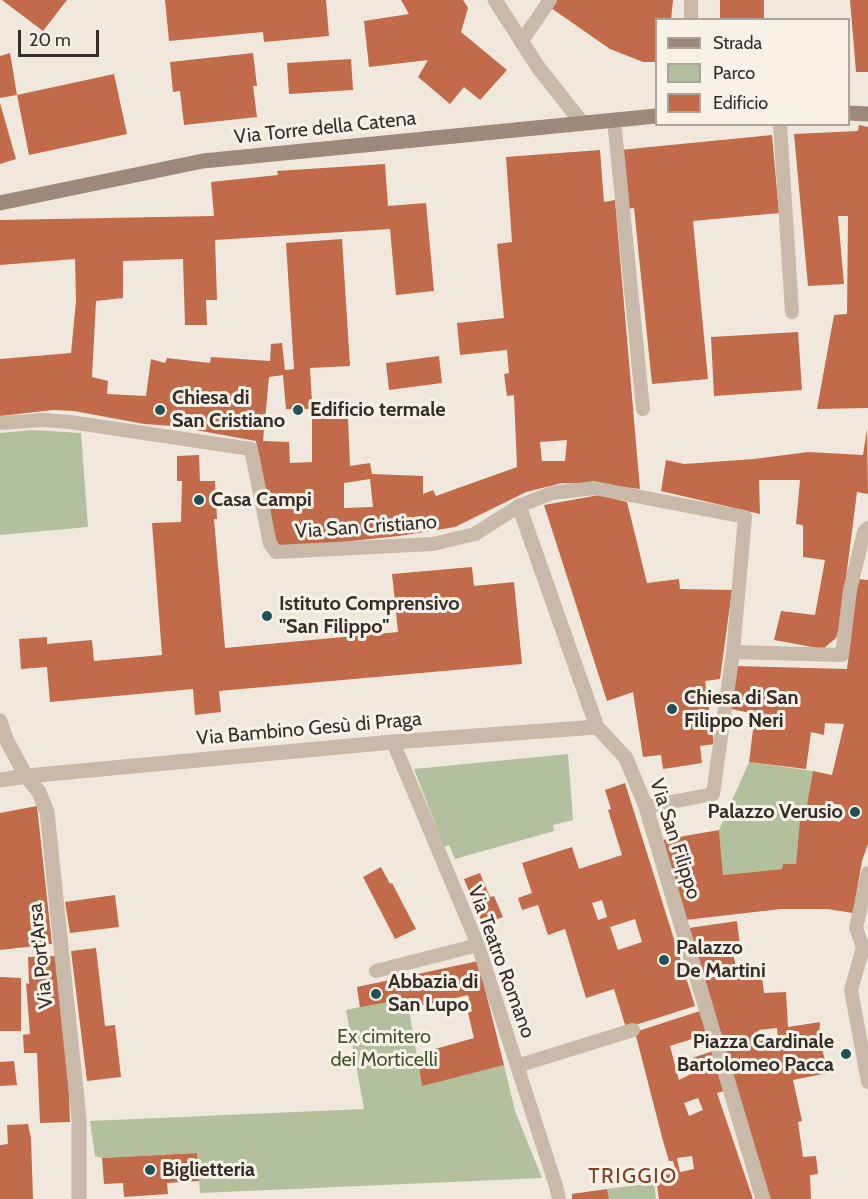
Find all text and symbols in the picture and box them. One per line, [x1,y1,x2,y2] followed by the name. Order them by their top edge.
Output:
[21,18,102,56] scale bar
[655,18,850,126] legend
[29,29,71,51] text: 20 m
[713,32,762,54] text: Strada
[713,62,755,84] text: Parco
[713,92,768,114] text: Edificio
[233,107,417,149] street label: Via Torre della Catena
[172,386,285,433] place label: Chiesa di San Cristiano
[310,398,446,422] place label: Edificio termale
[153,403,167,417] marker: Chiesa di San Cristiano
[291,403,305,417] marker: Edificio termale
[211,488,312,512] place label: Casa Campi
[192,493,206,507] marker: Casa Campi
[294,510,438,544] street label: Via San Cristiano
[279,592,460,639] place label: Istituto Comprensivo "San Filippo"
[260,609,274,623] marker: Istituto Comprensivo "San Filippo"
[684,686,799,733] place label: Chiesa di San Filippo Neri
[665,702,679,716] marker: Chiesa di San Filippo Neri
[195,707,423,751] street label: Via Bambino Gesù di Praga
[644,776,706,902] street label: Via San Filippo
[708,800,843,824] place label: Palazzo Verusio
[848,805,862,819] marker: Palazzo Verusio
[462,883,540,1041] street label: Via Teatro Romano
[24,902,58,1010] street label: Via Port'Arsa
[676,936,766,983] place label: Palazzo De Martini
[657,953,671,967] marker: Palazzo De Martini
[388,970,478,1017] place label: Abbazia di San Lupo
[369,987,383,1001] marker: Abbazia di San Lupo
[330,1025,438,1072] park label: Ex cimitero dei Morticelli
[677,1030,834,1077] place label: Piazza Cardinale Bartolomeo Pacca
[839,1047,853,1061] marker: Piazza Cardinale Bartolomeo Pacca
[162,1158,255,1182] place label: Biglietteria
[143,1163,157,1177] marker: Biglietteria
[588,1164,678,1190] district label: TRIGGIO

